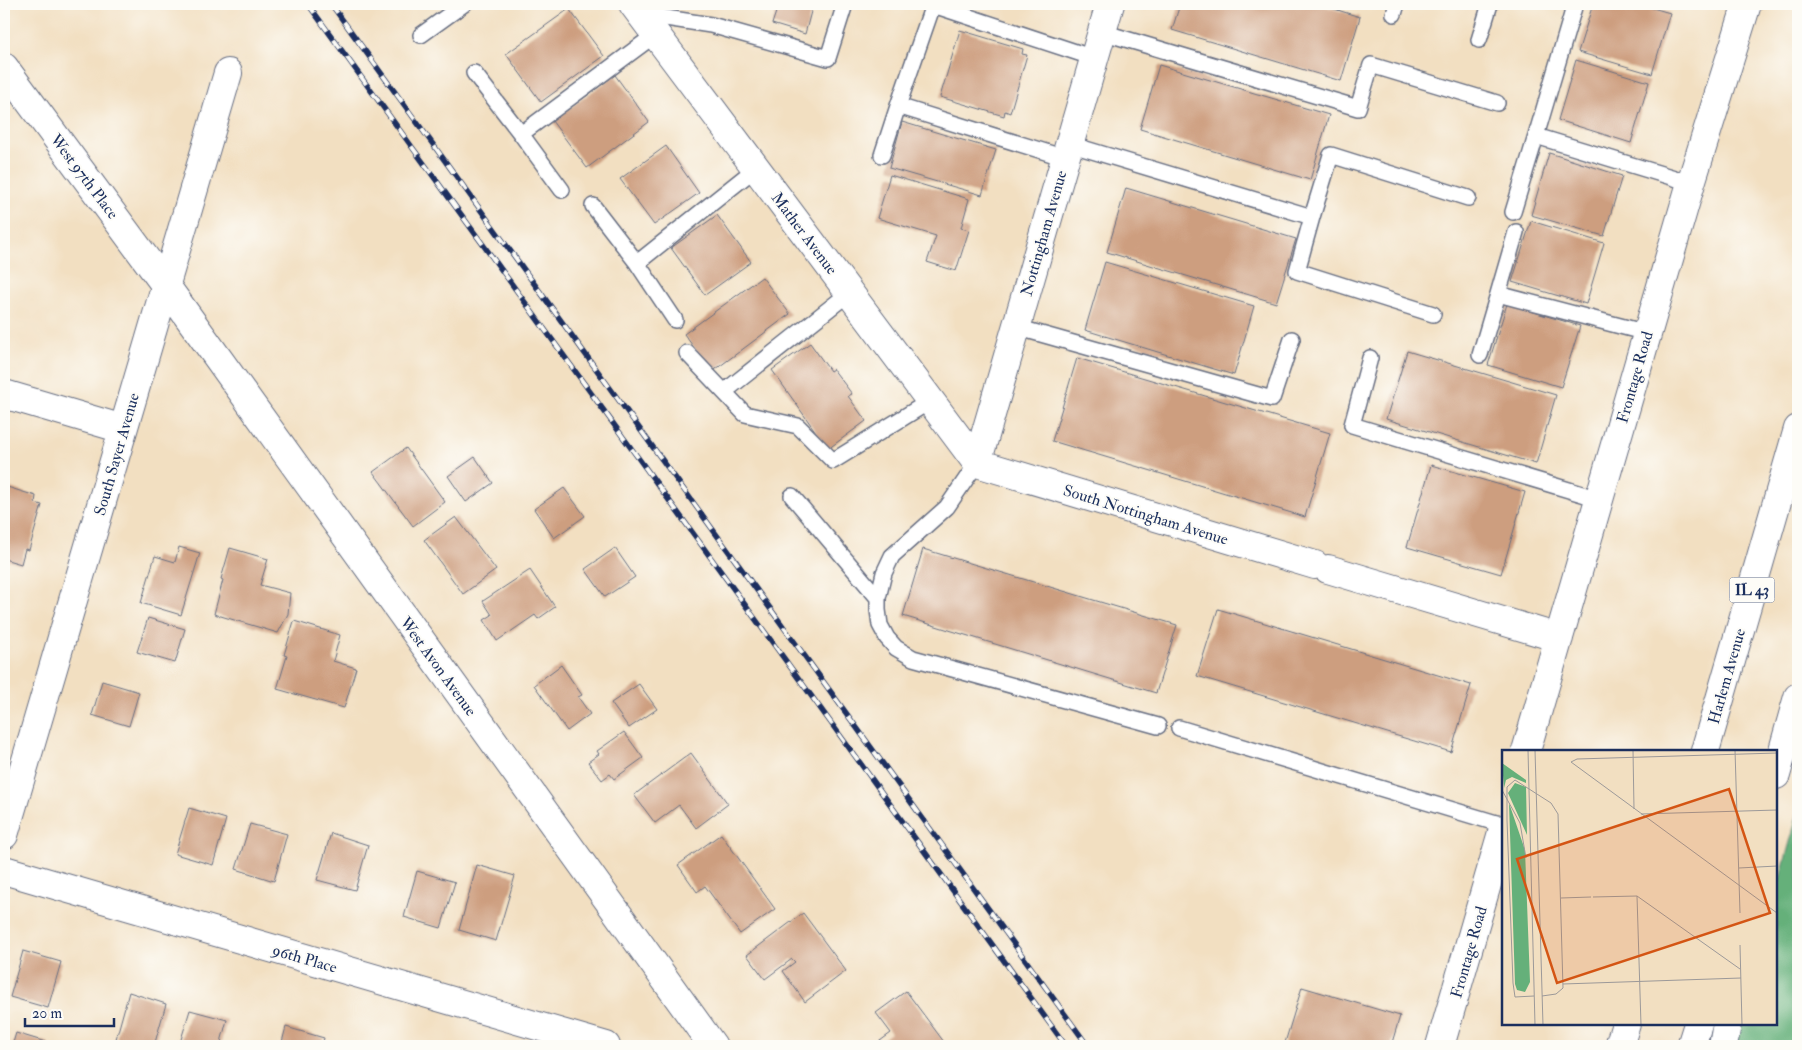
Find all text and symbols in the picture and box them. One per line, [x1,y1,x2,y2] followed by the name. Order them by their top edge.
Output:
[45,129,123,223] street label: West 97th Place
[1017,168,1072,298] street label: Nottingham Avenue
[767,189,842,279] street label: Mather Avenue
[1612,329,1658,425] street label: Frontage Road
[90,390,144,518] street label: South Sayer Avenue
[1061,480,1231,550] street label: South Nottingham Avenue
[1730,578,1774,602] road number: IL 43
[395,612,481,720] street label: West Avon Avenue
[1704,626,1750,726] street label: Harlem Avenue
[1502,750,1777,1025] inset map
[1446,904,1492,1000] street label: Frontage Road
[269,940,340,978] street label: 96th Place
[25,995,114,1027] scale bar
[32,1004,62,1023] text: 20 m

